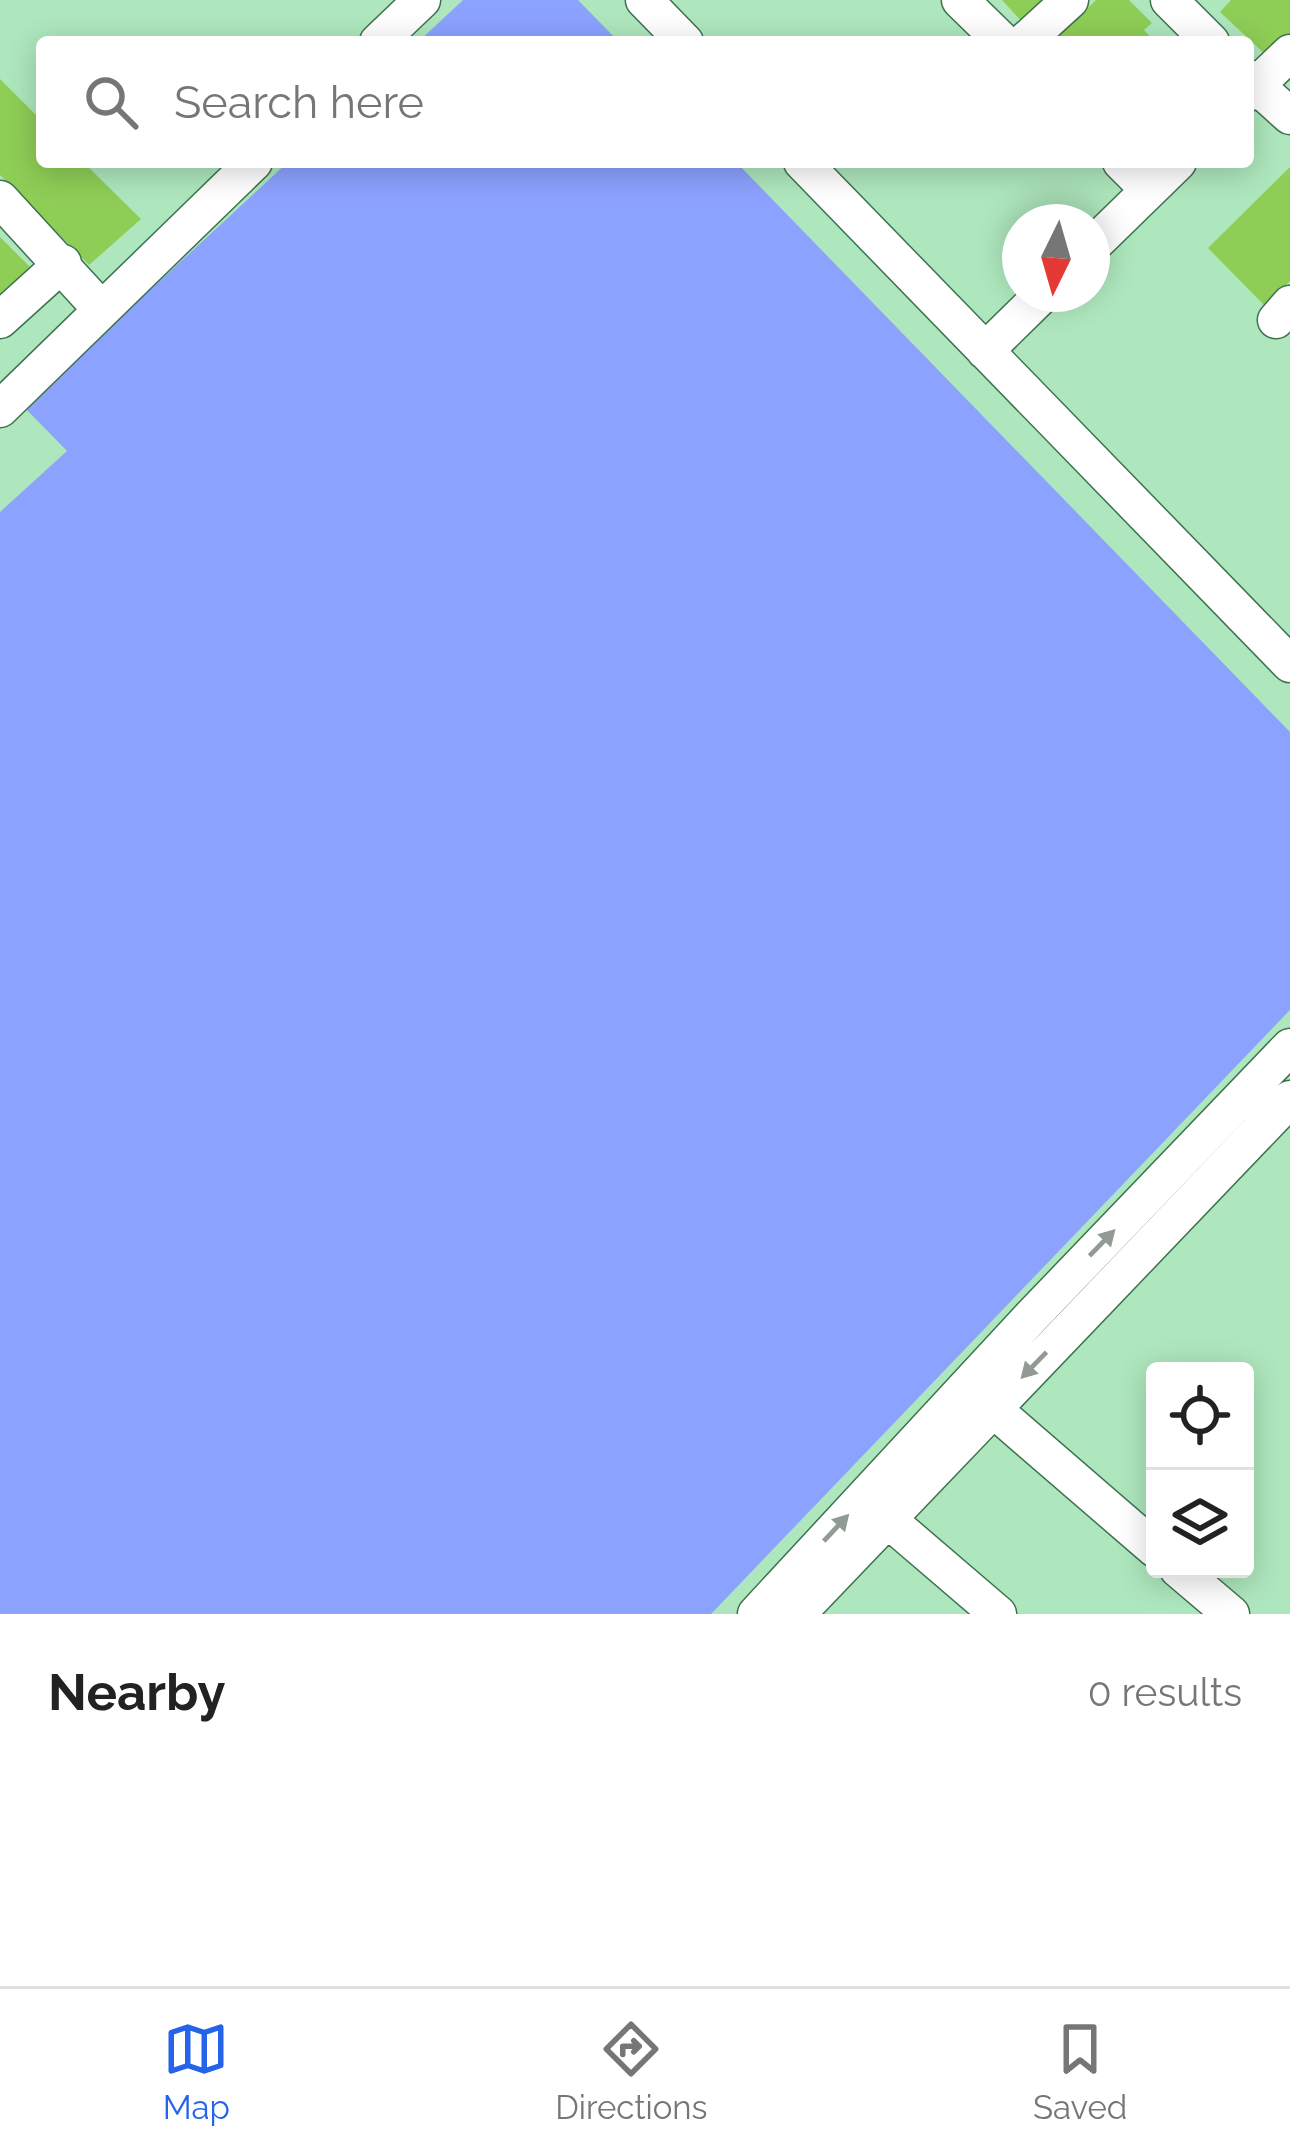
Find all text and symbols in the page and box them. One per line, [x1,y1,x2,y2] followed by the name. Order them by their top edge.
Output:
[36,36,1254,168] search box
[78,69,144,135] icon: search
[174,76,424,129] text: Search here
[1002,204,1110,312] north arrow
[1088,1229,1116,1258] one-way arrow
[1021,1351,1049,1380] one-way arrow
[1146,1362,1254,1578] map controls
[1146,1362,1254,1470] button: locate
[1146,1470,1254,1578] button: layers
[822,1514,849,1543] one-way arrow
[48,1662,225,1722] text: Nearby
[1088,1669,1242,1715] text: 0 results
[163,2016,230,2127] tab: Map
[555,2016,708,2127] tab: Directions
[1033,2016,1127,2127] tab: Saved

